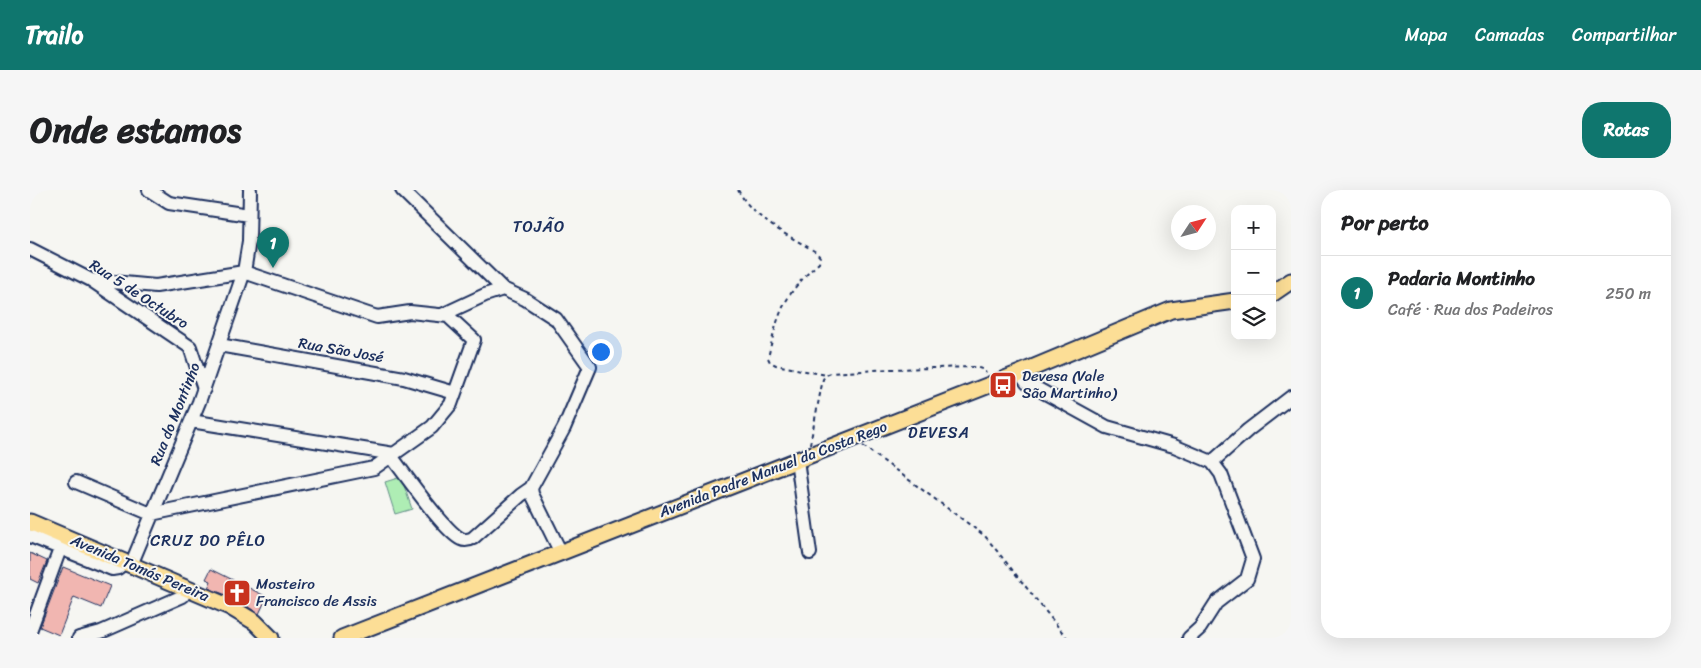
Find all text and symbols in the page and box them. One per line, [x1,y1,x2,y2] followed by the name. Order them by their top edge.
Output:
[25,14,83,56] text: Trailo
[1405,19,1447,51] text: Mapa
[1475,19,1544,51] text: Camadas
[1572,19,1676,51] text: Compartilhar
[30,99,241,161] text: Onde estamos
[1582,102,1671,158] button: Rotas
[1341,204,1429,242] text: Por perto
[1171,205,1216,250] north arrow
[1231,205,1276,340] map controls
[1231,205,1276,250] button: +
[513,212,565,241] district label: TOJÃO
[257,227,289,268] pin: 1
[1231,250,1276,295] button: −
[84,252,194,336] street label: Rua 5 de Octubro
[1388,262,1535,295] text: Padaria Montinho
[1354,279,1360,308] text: 1
[1605,279,1651,308] text: 250 m
[1231,295,1276,340] button: layers
[1388,295,1553,324] text: Café · Rua dos Padeiros
[296,330,386,370] street label: Rua São José
[588,339,614,365] your location
[142,358,208,470] street label: Rua do Montinho
[1022,363,1117,406] place label: Devesa (Vale São Martinho)
[988,370,1018,400] bus stop icon: Devesa (Vale São Martinho)
[654,413,891,525] street label: Avenida Padre Manuel da Costa Rego
[908,418,970,447] district label: DEVESA
[150,526,266,555] district label: CRUZ DO PÊLO
[66,527,214,609] street label: Avenida Tomás Pereira
[256,571,378,614] place label: Mosteiro Francisco de Assis
[222,578,252,608] church icon: Mosteiro Francisco de Assis

